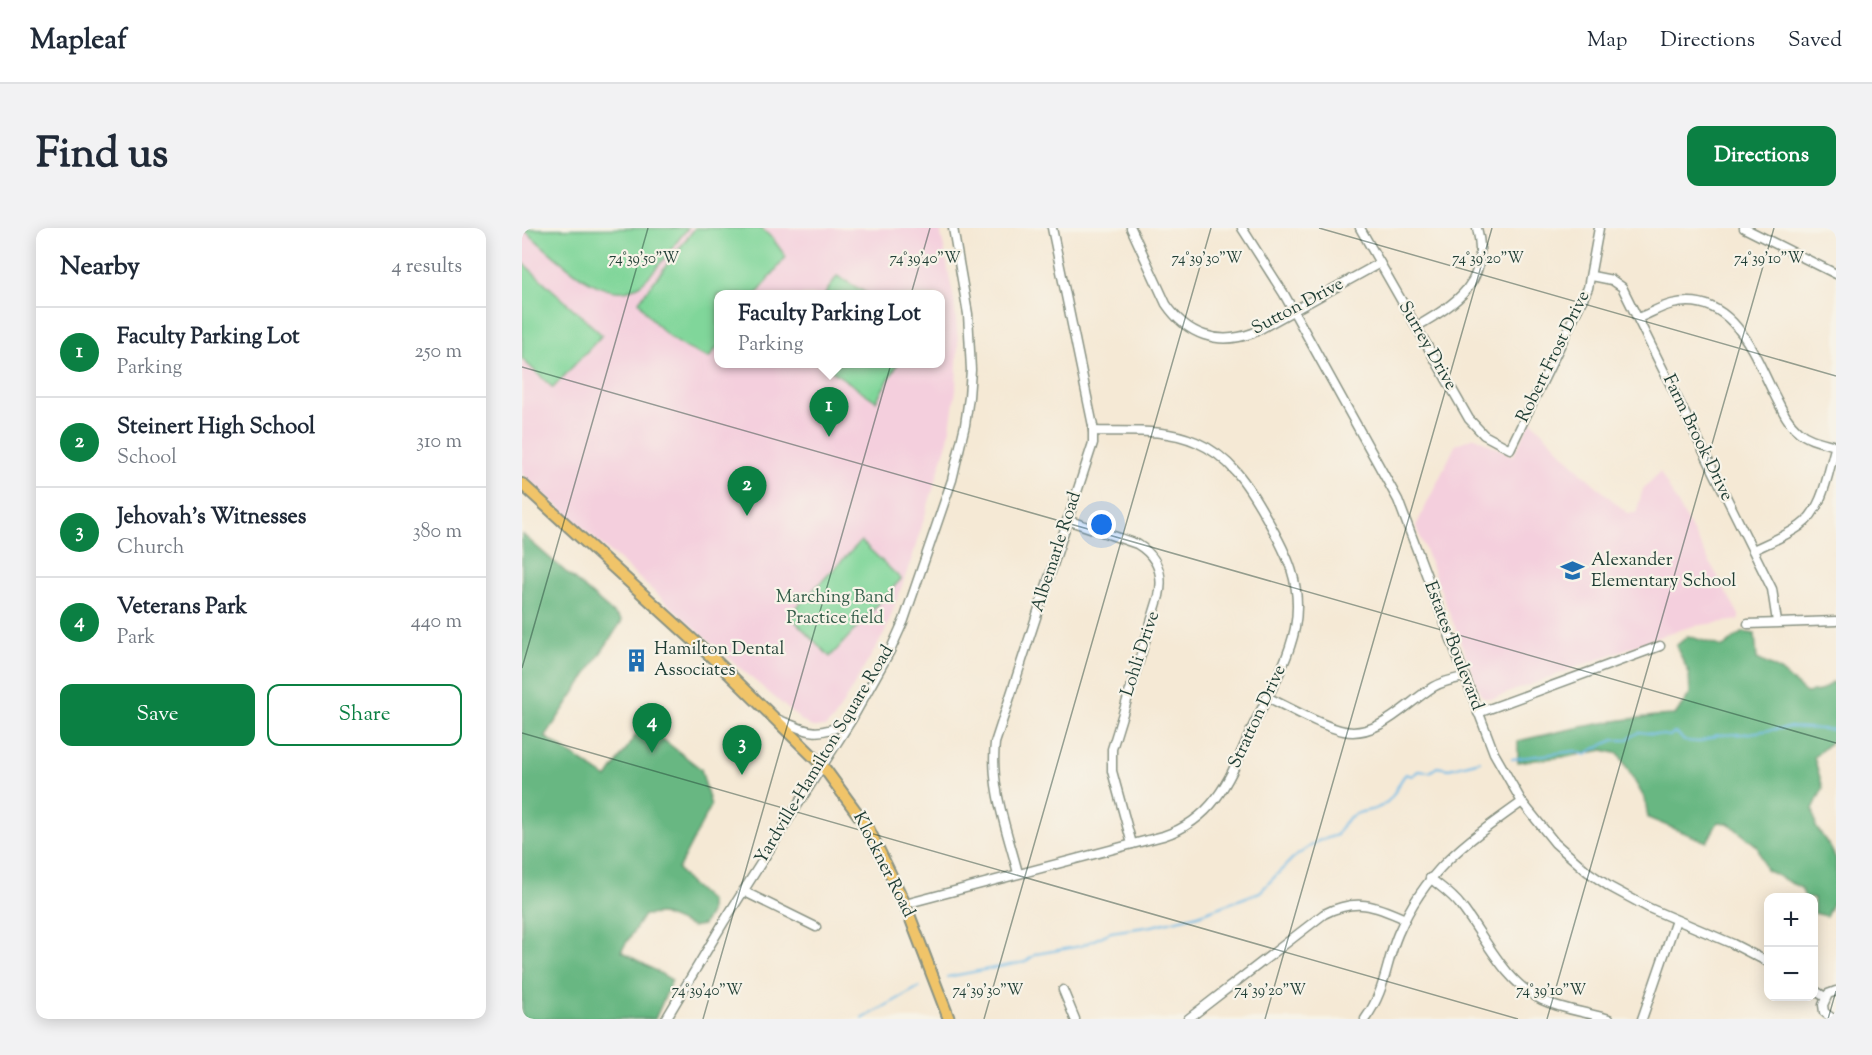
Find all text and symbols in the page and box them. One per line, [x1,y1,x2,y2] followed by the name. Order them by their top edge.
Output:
[30,21,127,61] text: Mapleaf
[1587,26,1627,56] text: Map
[1660,26,1755,56] text: Directions
[1788,26,1842,56] text: Saved
[36,126,168,186] text: Find us
[1687,126,1836,186] button: Directions
[60,249,140,286] text: Nearby
[609,249,679,270] text: 74°39'50"W
[889,249,961,270] text: 74°39'40"W
[1171,249,1243,270] text: 74°39'30"W
[1452,249,1524,270] text: 74°39'20"W
[1734,249,1804,270] text: 74°39'10"W
[391,253,462,282] text: 4 results
[1247,272,1349,342] street label: Sutton Drive
[1511,287,1597,427] street label: Robert Frost Drive
[714,290,945,368] popup
[1391,297,1463,395] street label: Surrey Drive
[738,299,921,331] text: Faculty Parking Lot
[117,322,300,354] text: Faculty Parking Lot
[738,331,804,360] text: Parking
[76,338,83,367] text: 1
[414,338,462,367] text: 250 m
[117,354,182,383] text: Parking
[1655,370,1739,506] street label: Farm Brook Drive
[810,388,848,437] pin: 1
[117,412,315,444] text: Steinert High School
[75,428,84,457] text: 2
[416,428,462,457] text: 310 m
[117,444,177,473] text: School
[728,466,766,516] pin: 2
[1025,488,1089,616] street label: Albemarle Road
[117,502,306,534] text: Jehovah's Witnesses
[1087,510,1116,539] your location
[75,518,84,547] text: 3
[413,518,462,547] text: 380 m
[117,534,184,563] text: Church
[1591,548,1736,595] place label: Alexander Elementary School
[1560,558,1586,584] school or university icon: Alexander Elementary School
[1416,578,1490,714] street label: Estates Boulevard
[776,585,894,632] park label: Marching Band Practice field
[117,592,247,624] text: Veterans Park
[74,608,85,637] text: 4
[411,608,462,637] text: 440 m
[1115,608,1167,700] street label: Lohli Drive
[117,624,155,653] text: Park
[654,637,784,684] place label: Hamilton Dental Associates
[749,640,901,870] street label: Yardville-Hamilton Square Road
[623,647,649,673] building icon: Hamilton Dental Associates
[1223,661,1293,773] street label: Stratton Drive
[60,684,255,746] button: Save
[267,684,462,746] button: Share
[632,704,672,753] pin: 4
[722,726,762,775] pin: 3
[845,808,921,922] street label: Klockner Road
[1764,893,1818,1001] map controls
[1764,893,1818,947] button: +
[1764,947,1818,1001] button: −
[671,981,743,1002] text: 74°39'40"W
[952,981,1024,1002] text: 74°39'30"W
[1234,981,1306,1002] text: 74°39'20"W
[1516,981,1586,1002] text: 74°39'10"W

